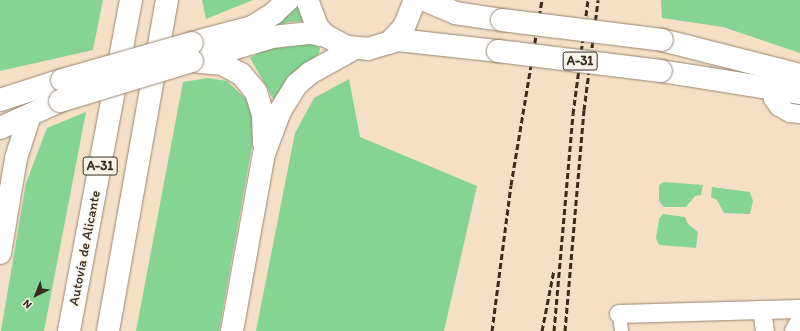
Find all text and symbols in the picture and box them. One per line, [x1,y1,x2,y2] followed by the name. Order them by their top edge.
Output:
[562,50,598,72] road number: A-31
[82,155,118,177] road number: A-31
[66,189,104,307] street label: Autovía de Alicante
[16,275,56,315] north arrow
[20,297,35,311] text: N

